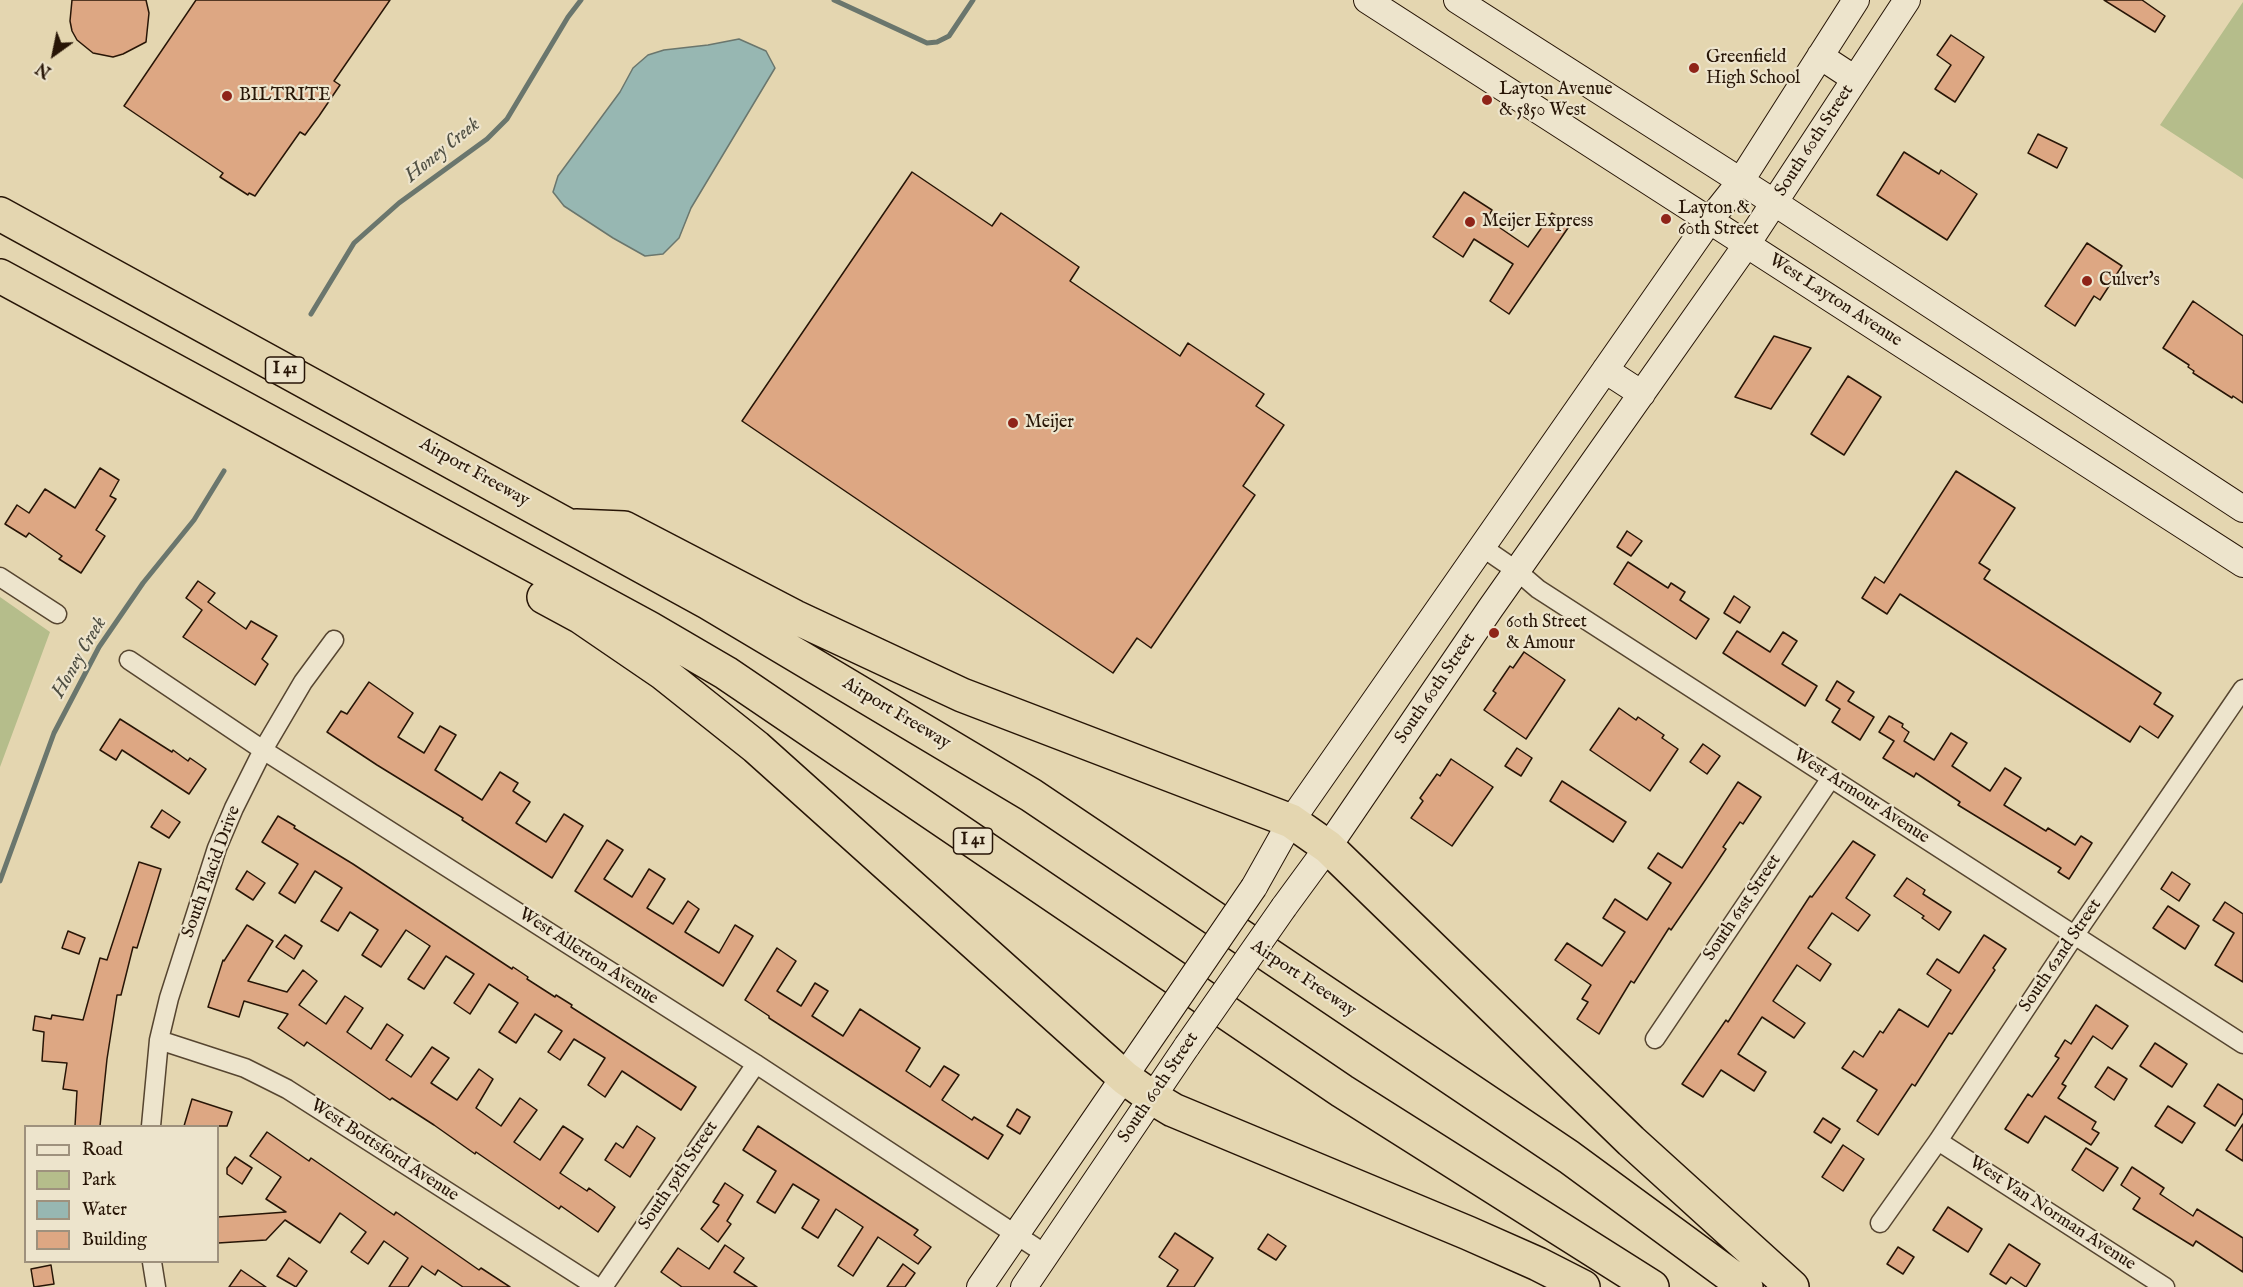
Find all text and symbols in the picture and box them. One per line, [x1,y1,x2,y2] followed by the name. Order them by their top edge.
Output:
[24,24,84,84] north arrow
[1706,47,1800,90] place label: Greenfield High School
[33,57,55,81] text: N
[1687,61,1701,75] marker: Greenfield High School
[1499,79,1613,122] place label: Layton Avenue & 5850 West
[1771,81,1859,201] street label: South 60th Street
[239,85,331,107] place label: BILTRITE
[220,89,234,103] marker: BILTRITE
[1480,93,1494,107] marker: Layton Avenue & 5850 West
[401,113,485,189] water label: Honey Creek
[1678,198,1759,240] place label: Layton & 60th Street
[1482,211,1593,233] place label: Meijer Express
[1659,212,1673,226] marker: Layton & 60th Street
[1463,215,1477,229] marker: Meijer Express
[1764,250,1906,352] street label: West Layton Avenue
[2099,270,2160,292] place label: Culver's
[2080,274,2094,288] marker: Culver's
[266,357,304,383] road number: I 41
[1025,412,1074,434] place label: Meijer
[1006,416,1020,430] marker: Meijer
[415,434,533,512] street label: Airport Freeway
[1506,612,1587,654] place label: 60th Street & Amour
[47,613,113,703] water label: Honey Creek
[1487,626,1501,640] marker: 60th Street & Amour
[1391,630,1481,748] street label: South 60th Street
[838,673,954,755] street label: Airport Freeway
[1789,745,1933,849] street label: West Armour Avenue
[178,803,246,941] street label: South Placid Drive
[954,828,992,854] road number: I 41
[1700,851,1786,965] street label: South 61st Street
[2015,895,2107,1017] street label: South 62nd Street
[514,904,662,1010] street label: West Allerton Avenue
[1246,936,1360,1022] street label: Airport Freeway
[1114,1029,1204,1147] street label: South 60th Street
[306,1095,462,1207] street label: West Bottsford Avenue
[635,1117,723,1235] street label: South 59th Street
[24,1125,219,1263] legend
[82,1139,123,1162] text: Road
[1965,1152,2139,1276] street label: West Van Norman Avenue
[82,1169,116,1192] text: Park
[82,1199,127,1222] text: Water
[82,1229,147,1252] text: Building

